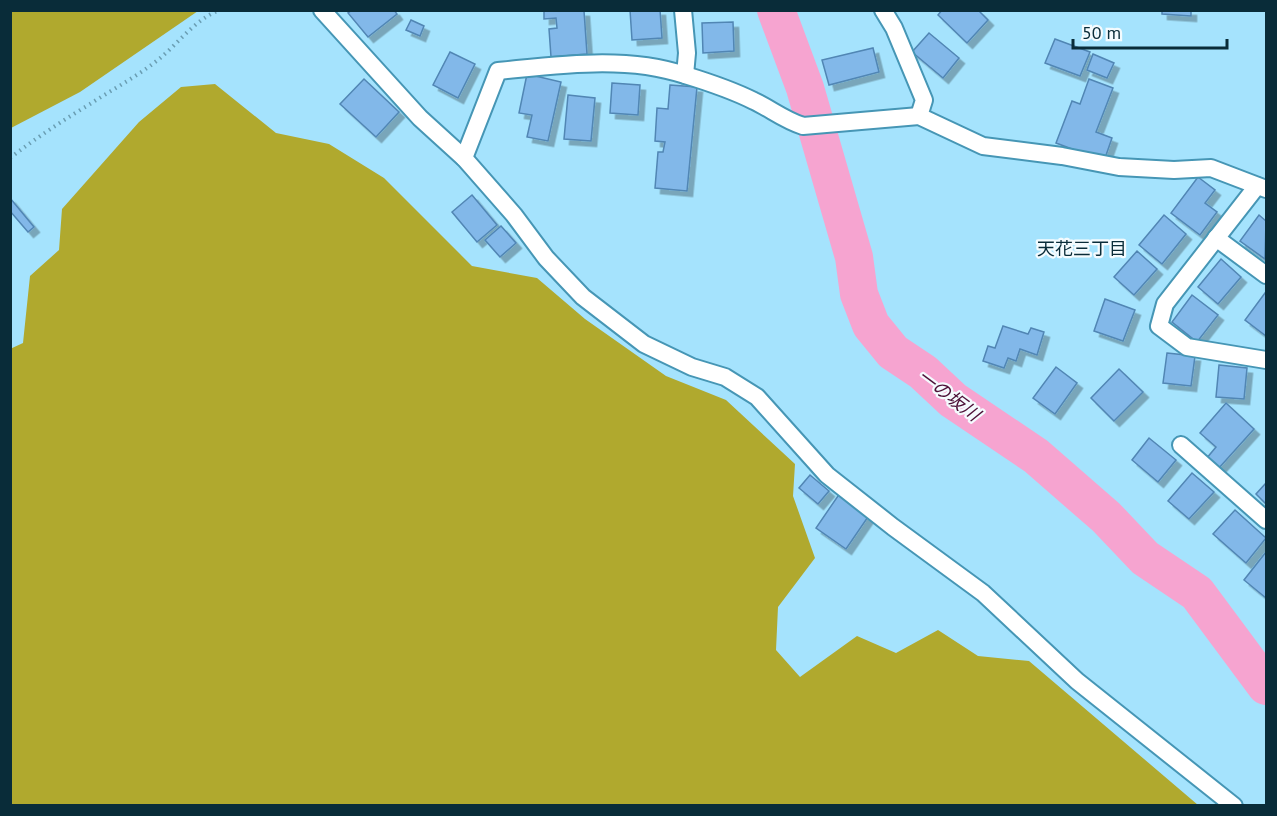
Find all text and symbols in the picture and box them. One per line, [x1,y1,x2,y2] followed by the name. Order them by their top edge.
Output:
[1073,12,1228,50] scale bar
[1082,21,1121,44] text: 50 m
[1037,237,1127,260] district label: 天花三丁目
[913,364,986,427] water label: 一の坂川

